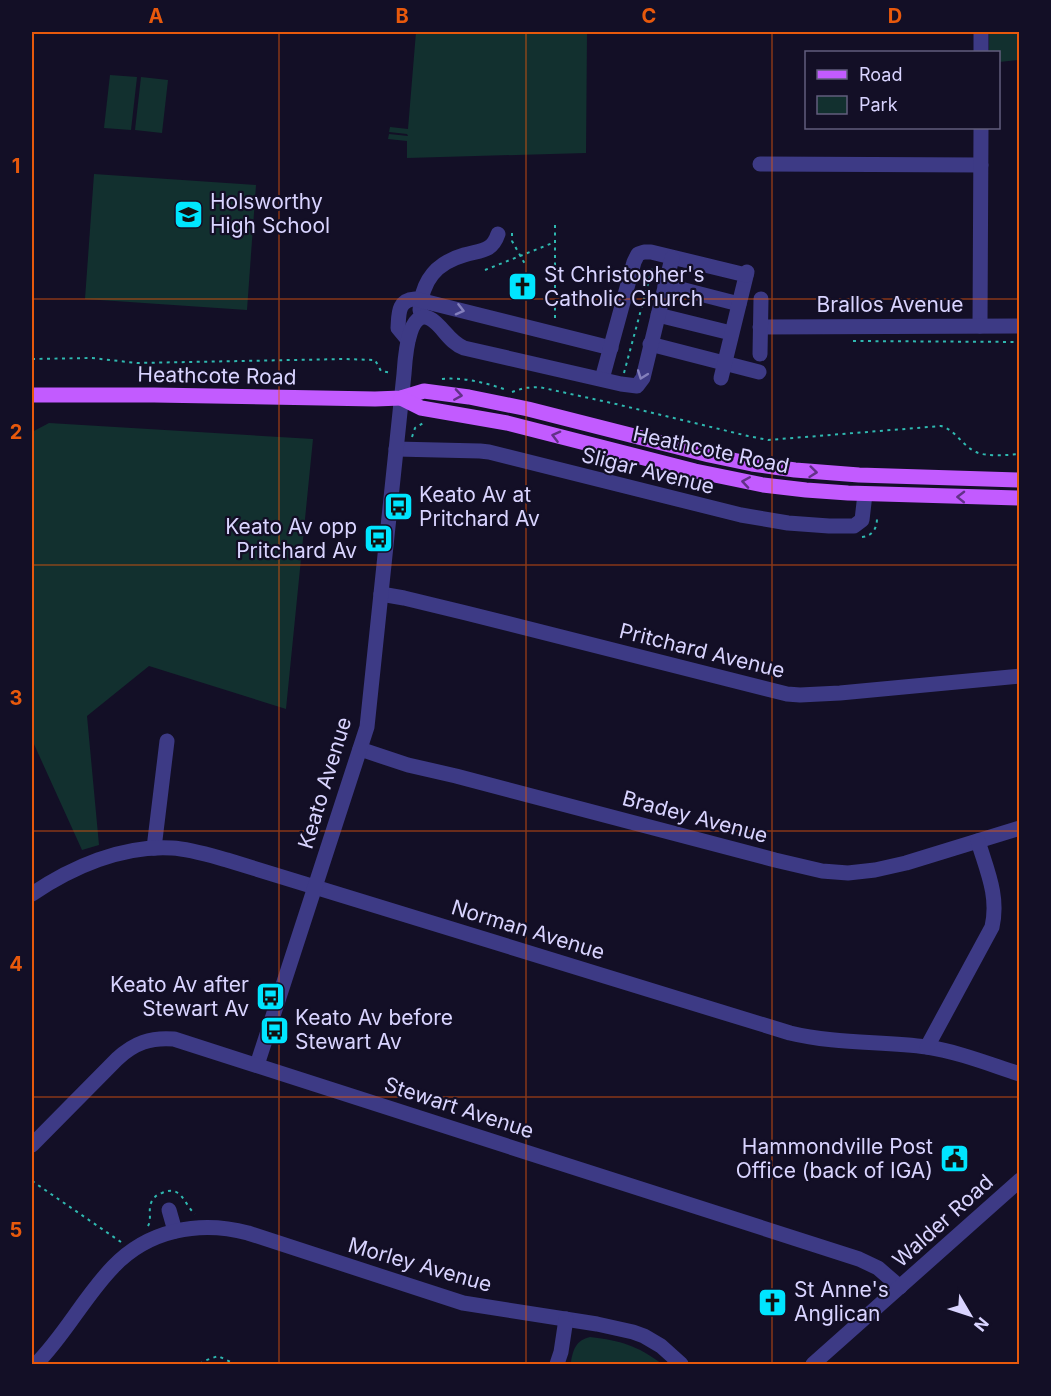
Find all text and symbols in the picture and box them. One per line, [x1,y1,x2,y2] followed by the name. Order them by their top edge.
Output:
[149,4,164,28] text: A
[395,4,409,28] text: B
[642,4,656,28] text: C
[888,4,902,28] text: D
[805,51,1000,129] legend
[859,64,902,85] text: Road
[859,94,898,115] text: Park
[12,154,20,178] text: 1
[210,189,330,238] place label: Holsworthy High School
[173,198,205,230] school or university icon: Holsworthy High School
[544,262,704,311] place label: St Christopher's Catholic Church
[507,271,539,303] church icon: St Christopher's Catholic Church
[817,292,963,317] street label: Brallos Avenue
[455,303,465,316] one-way arrow
[137,362,297,389] street label: Heathcote Road
[636,369,649,380] one-way arrow
[454,389,463,401] one-way arrow
[10,420,22,444] text: 2
[631,421,792,478] street label: Heathcote Road
[552,430,562,443] one-way arrow
[579,442,717,499] street label: Sligar Avenue
[808,465,817,478] one-way arrow
[741,476,750,488] one-way arrow
[419,482,540,531] place label: Keato Av at Pritchard Av
[957,490,966,503] one-way arrow
[382,491,414,523] bus stop icon: Keato Av at Pritchard Av
[225,514,357,563] place label: Keato Av opp Pritchard Av
[362,523,394,555] bus stop icon: Keato Av opp Pritchard Av
[617,618,787,683] street label: Pritchard Avenue
[10,686,22,710] text: 3
[293,714,356,852] street label: Keato Avenue
[620,785,771,848] street label: Bradey Avenue
[449,894,608,965] street label: Norman Avenue
[9,952,23,976] text: 4
[110,972,249,1021] place label: Keato Av after Stewart Av
[254,981,286,1013] bus stop icon: Keato Av after Stewart Av
[295,1005,453,1054] place label: Keato Av before Stewart Av
[258,1014,290,1046] bus stop icon: Keato Av before Stewart Av
[381,1072,537,1143] street label: Stewart Avenue
[736,1134,933,1183] place label: Hammondville Post Office (back of IGA)
[938,1143,970,1175] public building icon: Hammondville Post Office (back of IGA)
[887,1169,998,1272] street label: Walder Road
[10,1218,22,1242] text: 5
[345,1232,495,1297] street label: Morley Avenue
[794,1277,889,1326] place label: St Anne's Anglican
[940,1285,1000,1345] north arrow
[757,1286,789,1318] church icon: St Anne's Anglican
[970,1313,993,1335] text: N

